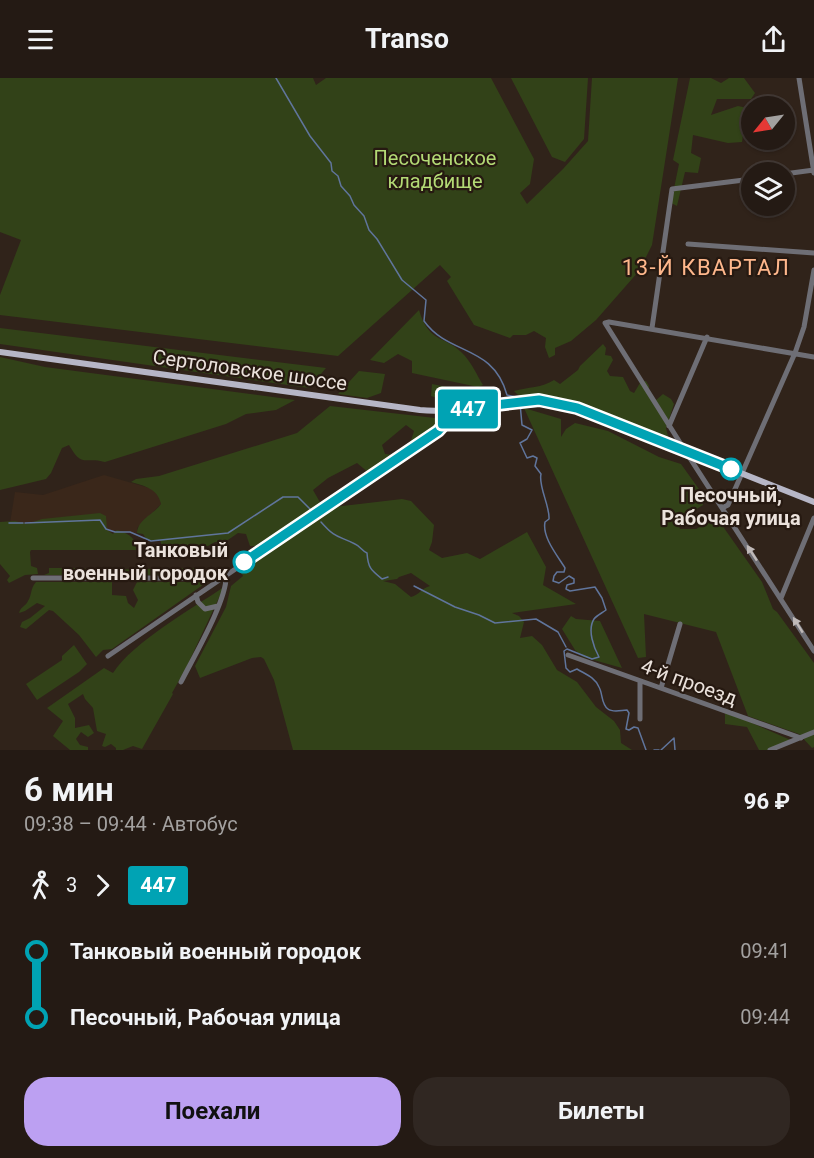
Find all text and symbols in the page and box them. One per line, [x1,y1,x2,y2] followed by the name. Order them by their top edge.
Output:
[24,23,57,56] icon: menu
[365,23,449,55] text: Transo
[757,23,790,56] icon: share
[741,96,795,150] north arrow
[741,96,795,216] map controls
[374,146,496,193] park label: Песоченское кладбище
[741,162,795,216] button: layers
[622,255,790,280] district label: 13-Й КВАРТАЛ
[151,344,349,396] street label: Сертоловское шоссе
[434,390,502,428] line badge: 447
[450,397,486,421] text: 447
[720,458,742,480] marker: Песочный, Рабочая улица
[661,483,801,530] place label: Песочный, Рабочая улица
[63,538,229,585] place label: Танковый военный городок
[746,546,758,562] one-way arrow
[233,551,255,573] marker: Танковый военный городок
[792,616,803,633] one-way arrow
[638,654,740,710] street label: 4-й проезд
[24,770,114,809] text: 6 мин
[744,789,790,814] text: 96 ₽
[24,812,238,836] text: 09:38 – 09:44 · Автобус
[24,869,57,902] icon: walk
[86,869,119,902] icon: forward
[66,873,77,897] text: 3
[140,873,176,897] text: 447
[70,939,361,964] text: Танковый военный городок
[740,939,790,963] text: 09:41
[70,1005,341,1030] text: Песочный, Рабочая улица
[740,1005,790,1029] text: 09:44
[24,1077,401,1146] button: Поехали
[413,1077,790,1146] button: Билеты

